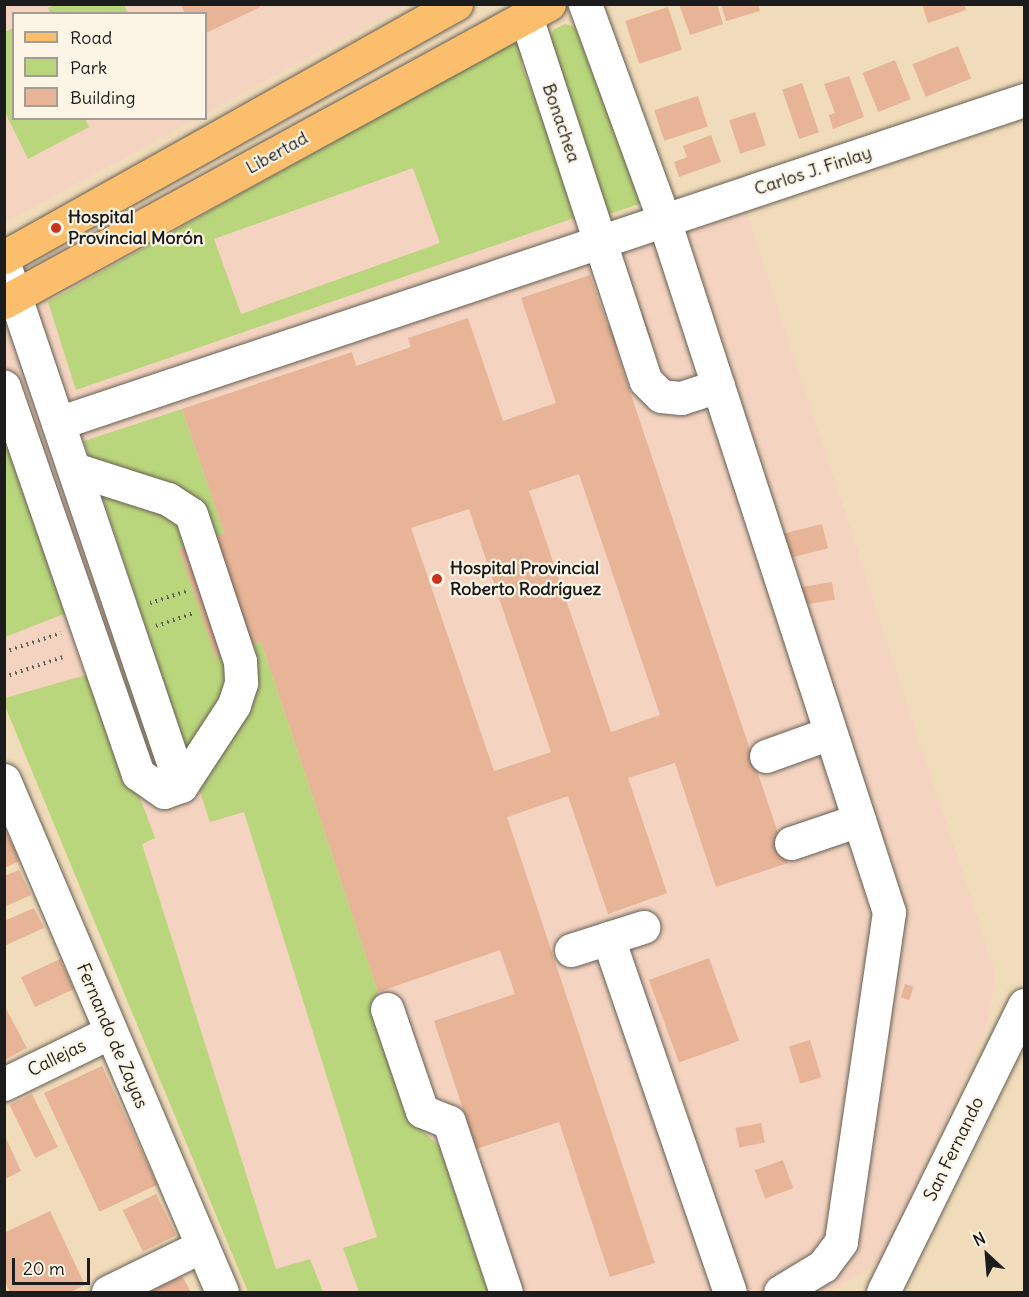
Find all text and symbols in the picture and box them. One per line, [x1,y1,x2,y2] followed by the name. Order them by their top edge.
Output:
[12,12,207,120] legend
[70,26,112,49] text: Road
[70,56,107,79] text: Park
[537,81,585,165] street label: Bonachea
[70,86,135,109] text: Building
[242,127,312,179] street label: Libertad
[752,142,874,200] street label: Carlos J. Finlay
[68,207,203,250] place label: Hospital Provincial Morón
[49,221,63,235] marker: Hospital Provincial Morón
[450,558,601,600] place label: Hospital Provincial Roberto Rodríguez
[428,570,446,588] marker: Hospital Provincial Roberto Rodríguez
[72,960,152,1112] street label: Fernando de Zayas
[24,1035,90,1081] street label: Callejas
[920,1093,988,1205] street label: San Fernando
[957,1225,1017,1285] north arrow
[970,1227,988,1250] text: N
[15,1246,93,1284] scale bar
[23,1257,65,1280] text: 20 m

